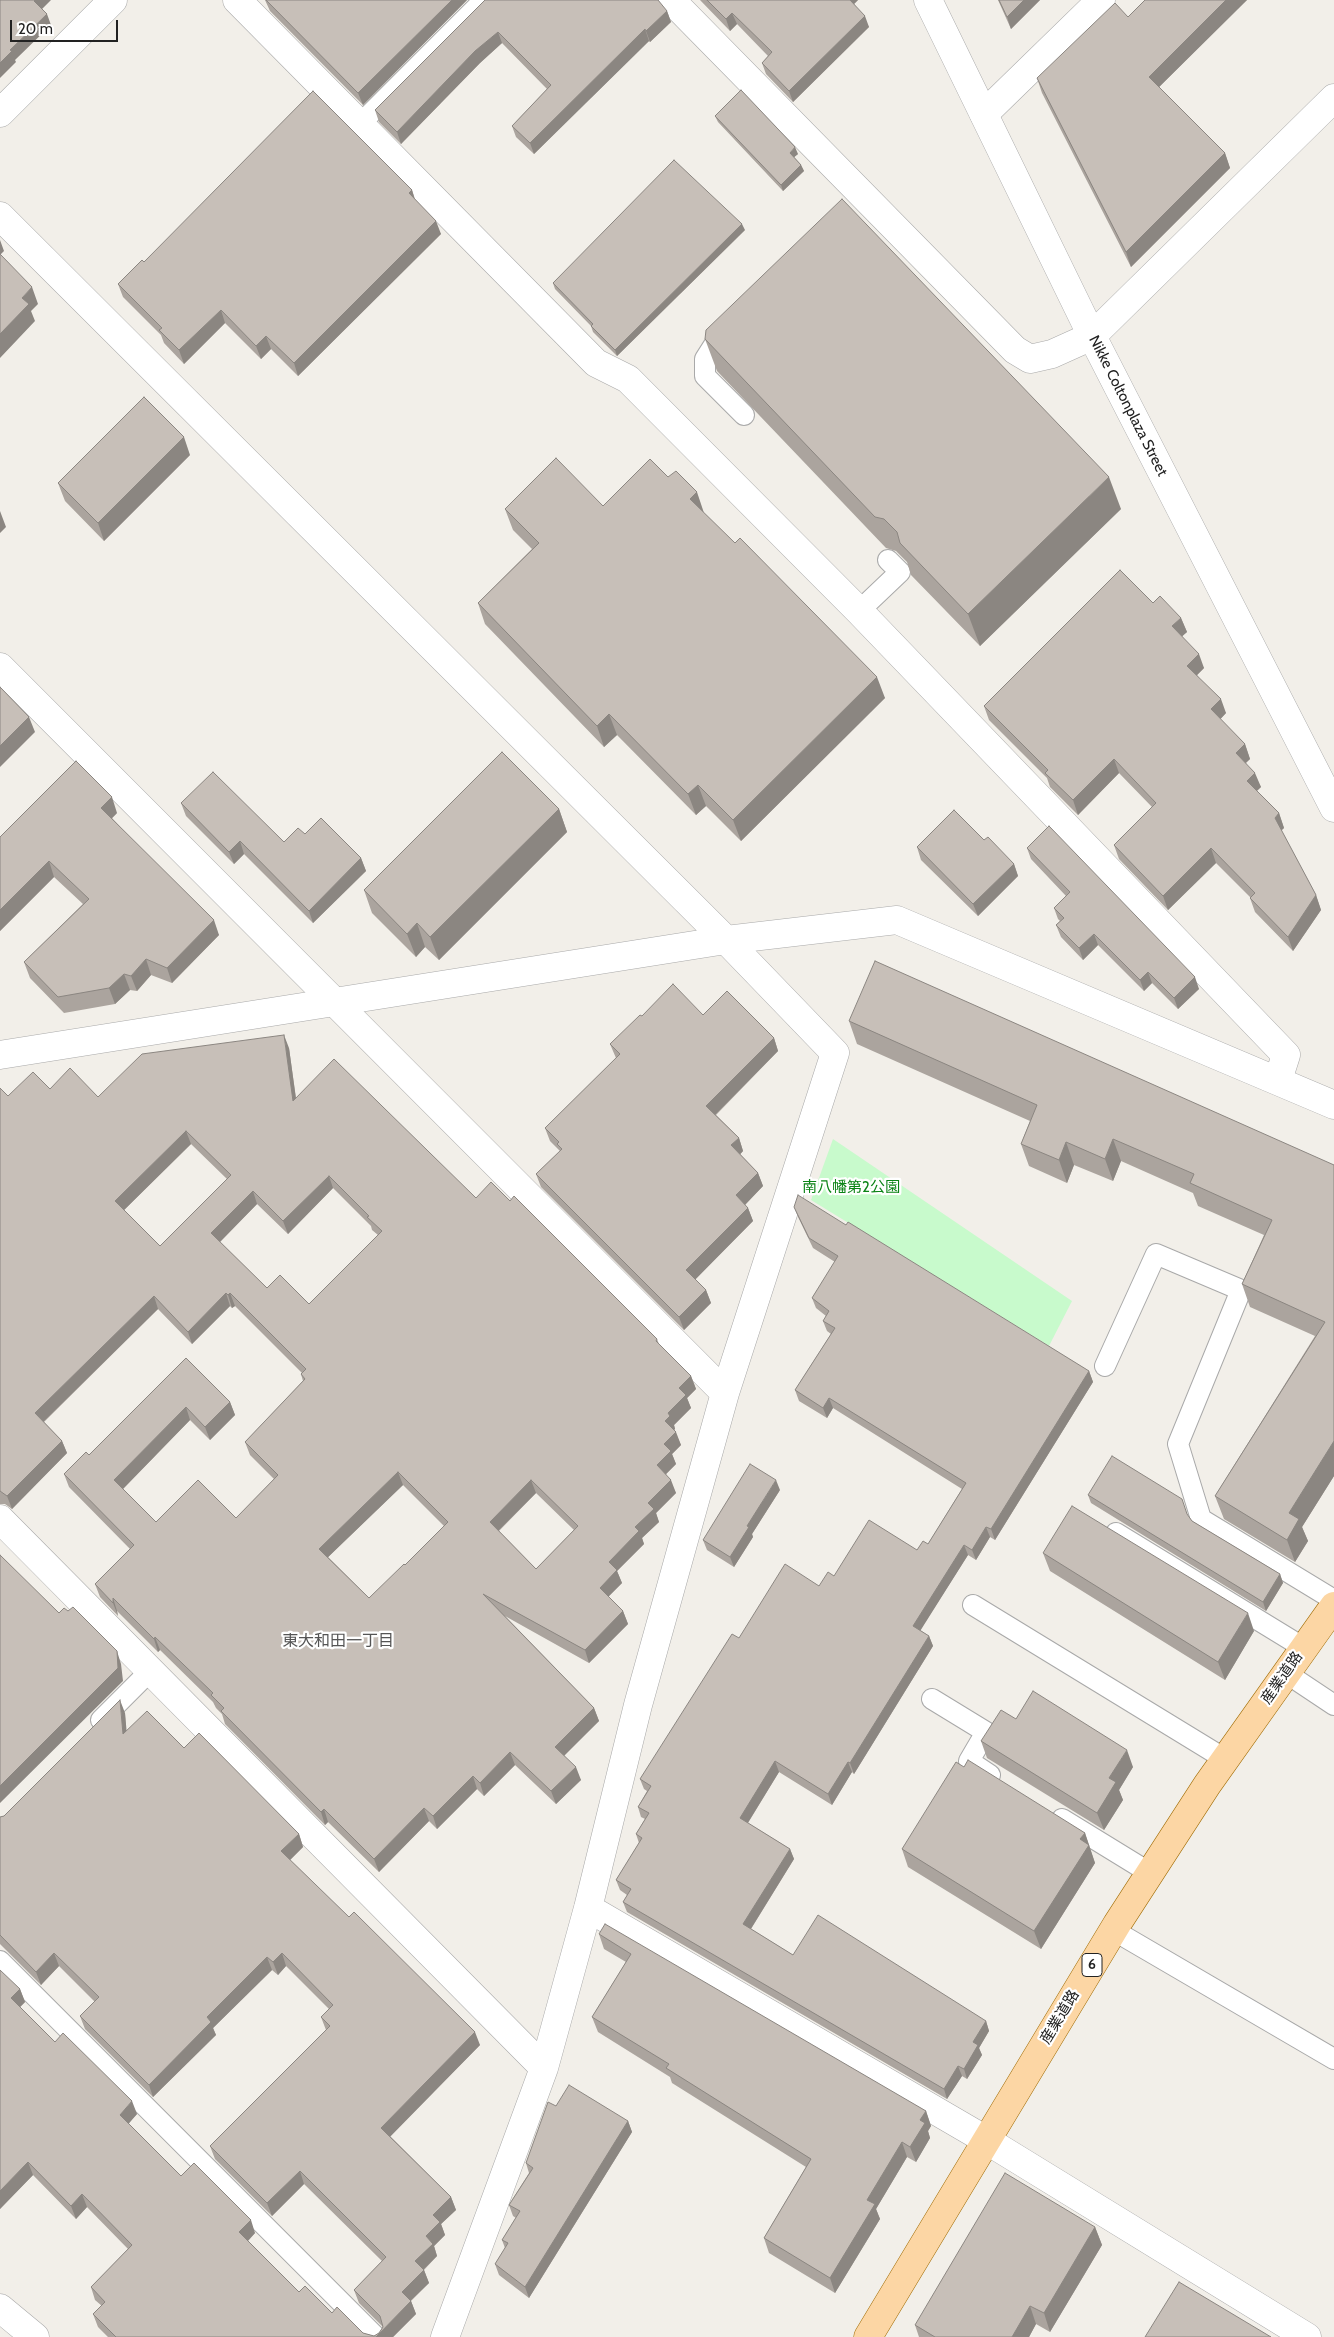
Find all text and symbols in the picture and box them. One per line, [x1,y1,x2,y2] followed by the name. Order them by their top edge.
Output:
[12,10,120,42] scale bar
[18,20,53,38] text: 20 m
[1085,333,1171,479] street label: Nikke Coltonplaza Street
[802,1179,900,1197] park label: 南八幡第2公園
[282,1631,394,1651] district label: 東大和田一丁目
[1257,1648,1307,1708] street label: 産業道路
[1082,1954,1102,1976] road number: 6
[1037,1987,1083,2047] street label: 産業道路

